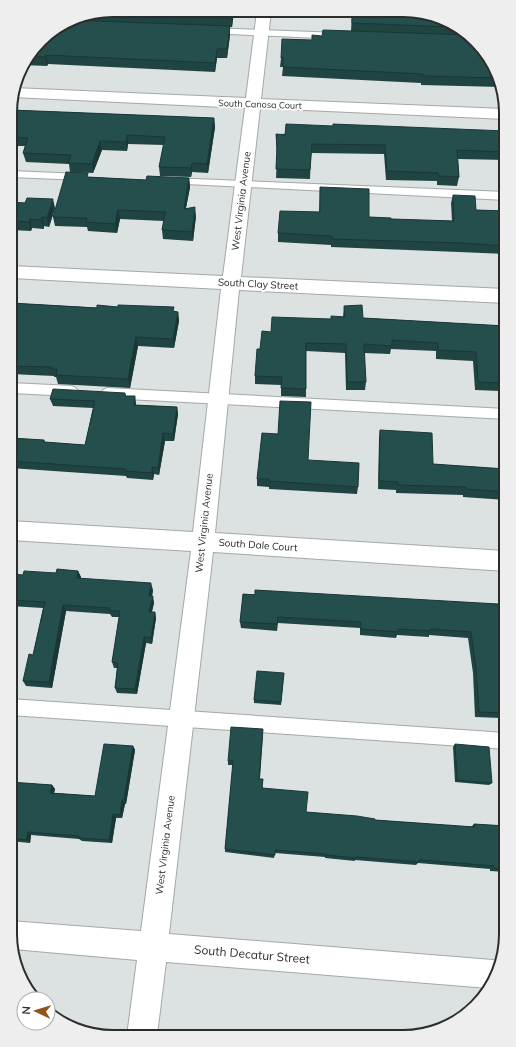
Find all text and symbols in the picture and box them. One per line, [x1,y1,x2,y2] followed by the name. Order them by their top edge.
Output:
[218,97,302,111] street label: South Canosa Court
[228,151,254,251] street label: West Virginia Avenue
[217,275,299,293] street label: South Clay Street
[192,473,216,573] street label: West Virginia Avenue
[218,536,298,554] street label: South Dale Court
[152,795,178,895] street label: West Virginia Avenue
[194,941,310,967] street label: South Decatur Street
[16,991,56,1031] north arrow
[19,1006,33,1015] text: N

